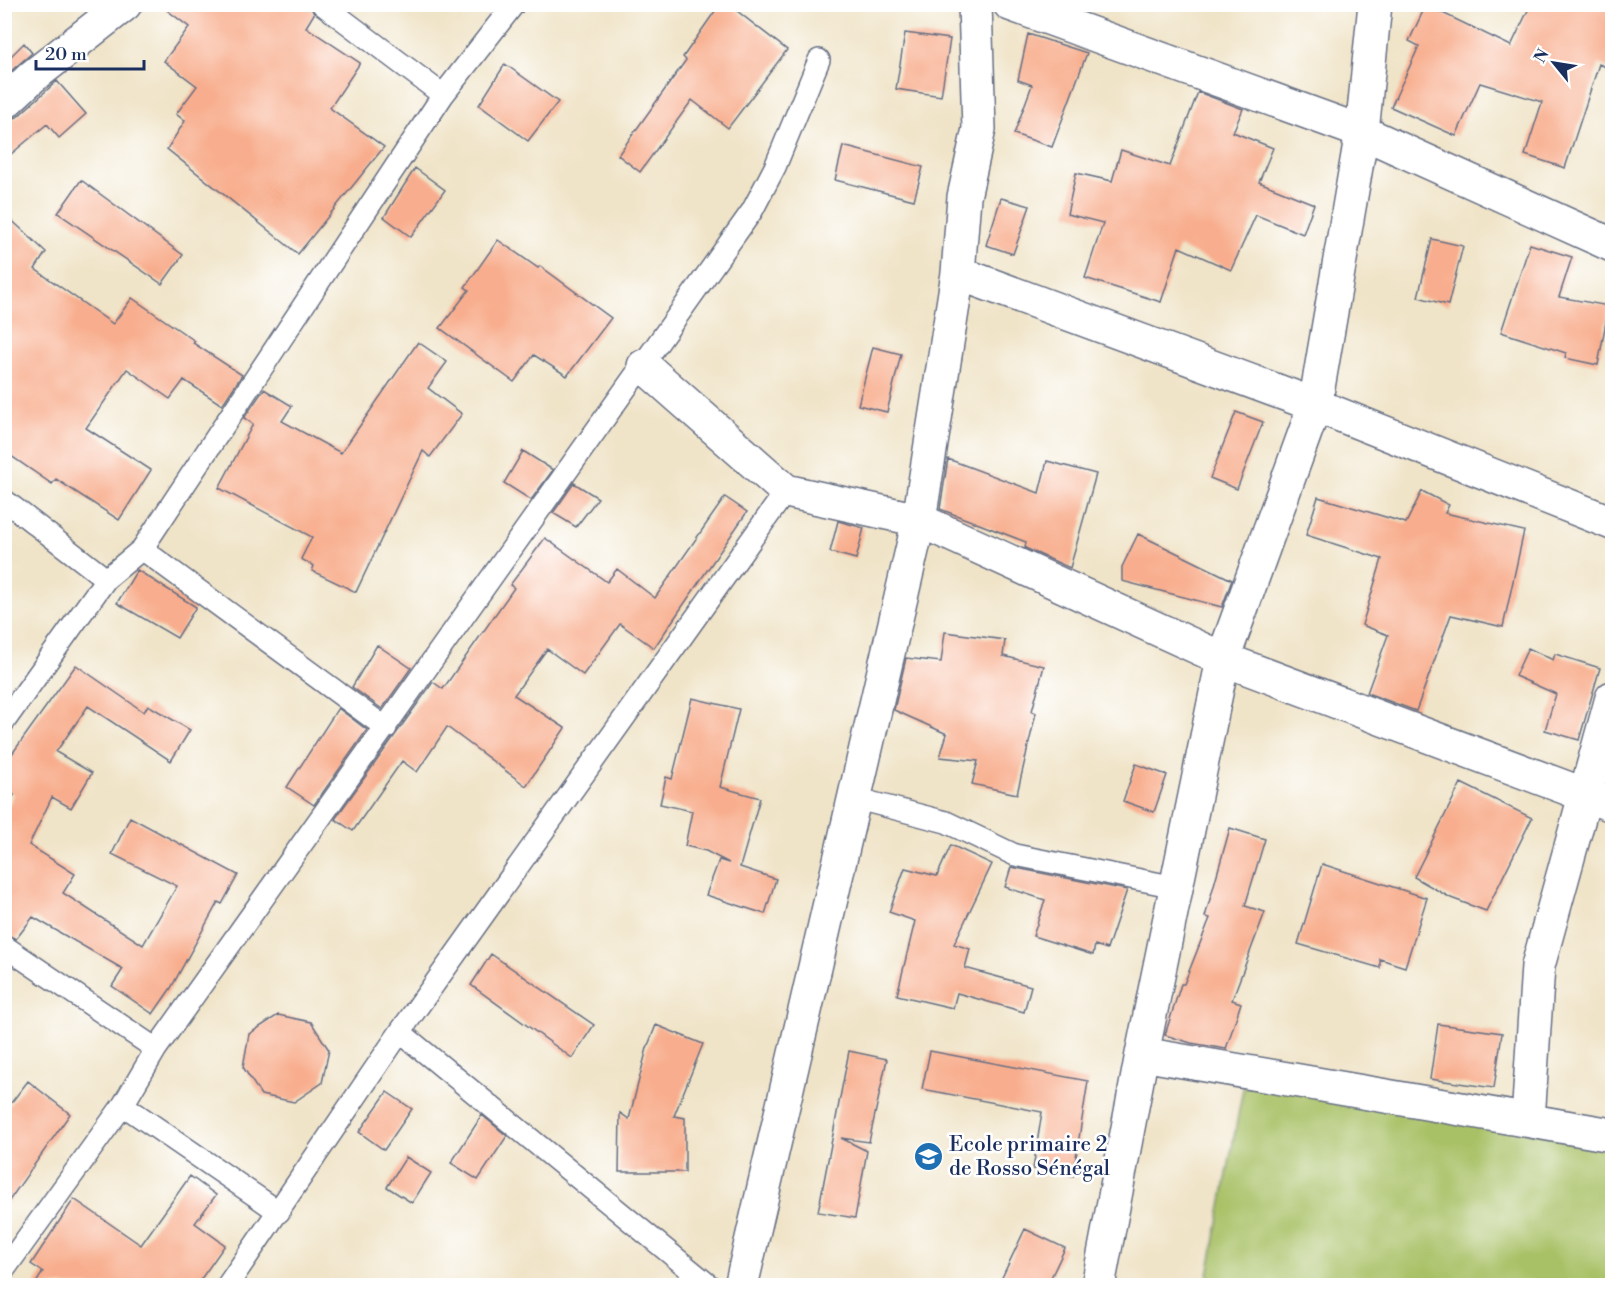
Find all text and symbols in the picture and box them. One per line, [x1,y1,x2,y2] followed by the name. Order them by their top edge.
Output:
[36,33,144,71] scale bar
[1524,33,1584,93] north arrow
[45,43,87,66] text: 20 m
[1530,45,1554,66] text: N
[949,1132,1110,1182] place label: Ecole primaire 2 de Rosso Sénégal
[912,1141,944,1173] school or university icon: Ecole primaire 2 de Rosso Sénégal

